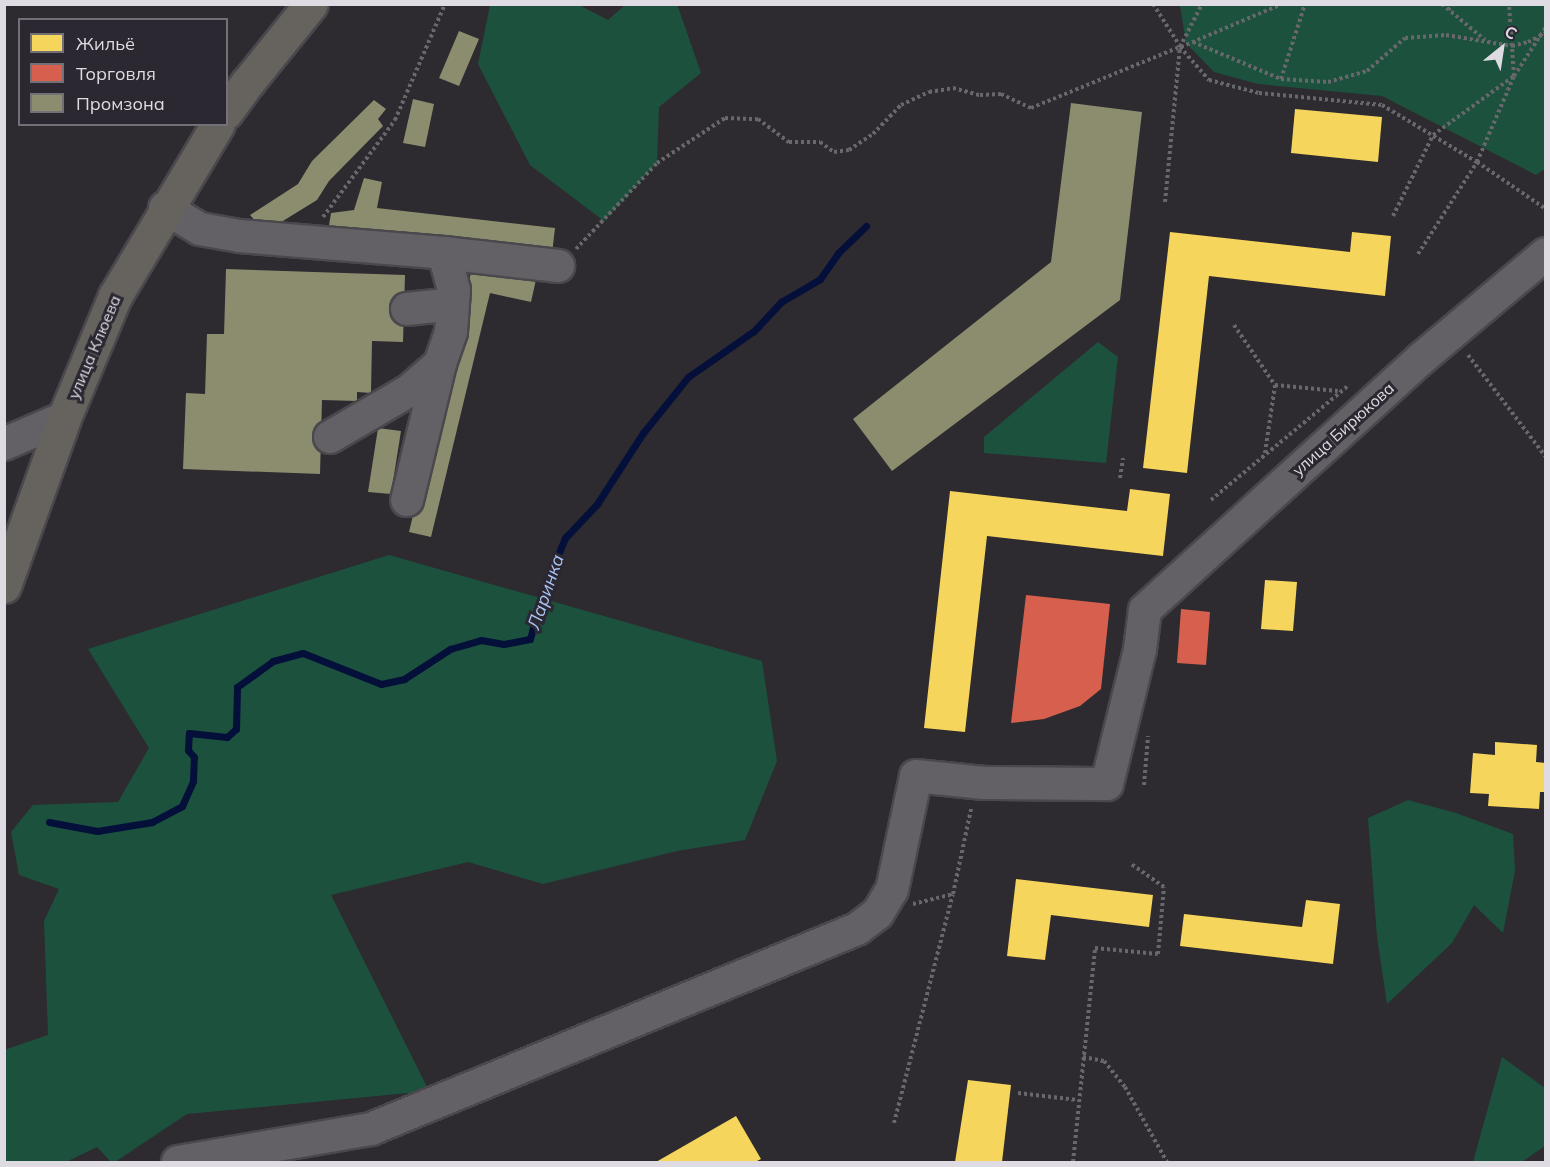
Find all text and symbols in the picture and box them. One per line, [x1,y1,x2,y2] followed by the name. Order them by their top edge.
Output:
[18,18,228,126] legend
[1472,18,1532,78] north arrow
[1501,21,1521,44] text: С
[76,32,135,55] text: Жильё
[76,62,156,85] text: Торговля
[76,92,165,115] text: Промзона
[64,292,124,402] street label: улица Клюева
[1288,378,1398,480] street label: улица Бирюкова
[523,552,569,632] water label: Ларинка

